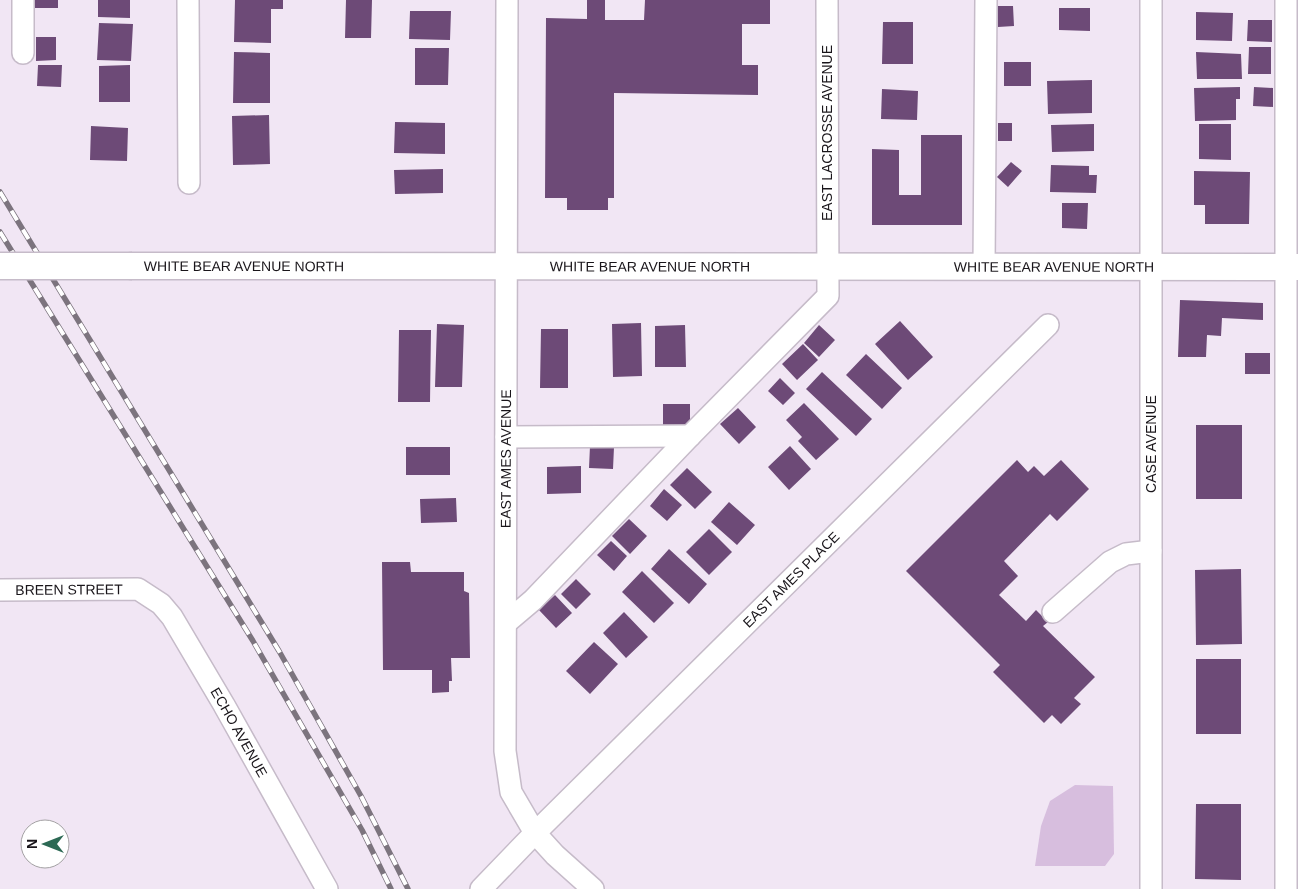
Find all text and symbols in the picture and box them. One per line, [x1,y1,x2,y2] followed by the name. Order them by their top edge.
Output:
[819,45,835,221] street label: EAST LACROSSE AVENUE
[144,258,344,274] street label: WHITE BEAR AVENUE NORTH
[550,258,750,275] street label: WHITE BEAR AVENUE NORTH
[954,259,1154,275] street label: WHITE BEAR AVENUE NORTH
[498,389,514,528] street label: EAST AMES AVENUE
[1143,395,1159,493] street label: CASE AVENUE
[740,528,842,631] street label: EAST AMES PLACE
[15,581,123,598] street label: BREEN STREET
[208,685,271,780] street label: ECHO AVENUE
[20,819,70,869] north arrow
[24,839,40,849] text: N

